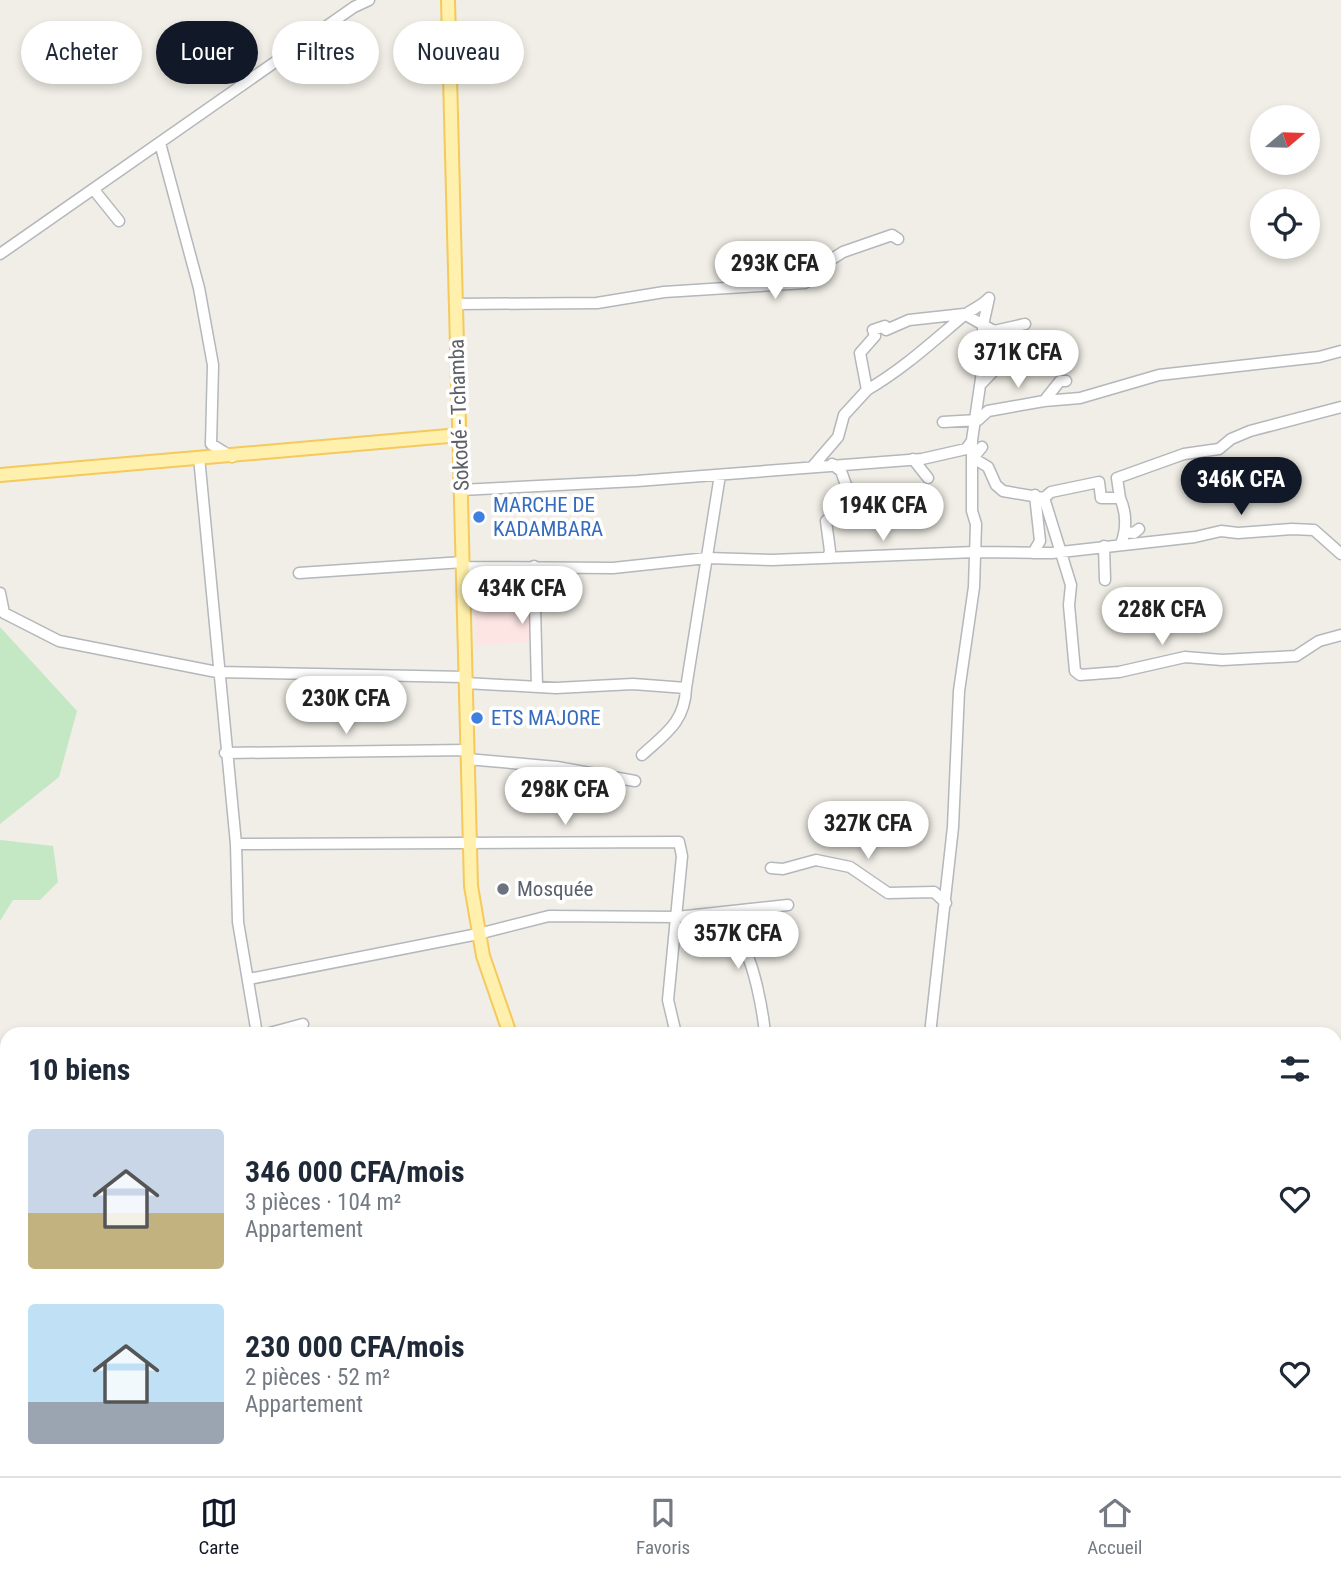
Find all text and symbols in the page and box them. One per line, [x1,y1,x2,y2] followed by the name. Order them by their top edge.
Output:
[21,21,142,84] chip: Acheter
[156,21,258,84] chip: Louer
[272,21,379,84] chip: Filtres
[393,21,524,84] chip: Nouveau
[1250,105,1320,175] north arrow
[1250,105,1320,259] map controls
[1250,189,1320,259] button: locate
[703,242,847,301] pin: 293K CFA
[731,250,819,277] text: 293K CFA
[946,330,1090,390] pin: 371K CFA
[444,339,474,491] street label: Sokodé - Tchamba
[974,339,1062,366] text: 371K CFA
[1169,458,1313,517] pin: 346K CFA
[1197,466,1285,493] text: 346K CFA
[811,484,955,543] pin: 194K CFA
[839,492,927,519] text: 194K CFA
[493,493,603,541] place label: MARCHE DE KADAMBARA
[471,509,487,525] marker: MARCHE DE KADAMBARA
[450,566,594,626] pin: 434K CFA
[478,575,566,602] text: 434K CFA
[1090,588,1234,647] pin: 228K CFA
[1118,596,1206,623] text: 228K CFA
[274,676,418,736] pin: 230K CFA
[302,685,390,712] text: 230K CFA
[491,706,601,730] place label: ETS MAJORE
[469,710,485,726] marker: ETS MAJORE
[493,768,637,827] pin: 298K CFA
[521,776,609,803] text: 298K CFA
[796,802,940,861] pin: 327K CFA
[824,810,912,837] text: 327K CFA
[517,877,593,901] place label: Mosquée
[495,881,511,897] marker: Mosquée
[666,912,810,971] pin: 357K CFA
[694,920,782,947] text: 357K CFA
[1276,1050,1314,1088] icon: filters
[28,1052,130,1087] text: 10 biens
[245,1154,465,1189] text: 346 000 CFA/mois
[84,1157,168,1241] icon: home
[1276,1180,1314,1218] icon: heart
[245,1189,401,1216] text: 3 pièces · 104 m²
[245,1216,363,1243] text: Appartement
[245,1329,465,1364] text: 230 000 CFA/mois
[84,1332,168,1416] icon: home
[1276,1355,1314,1393] icon: heart
[245,1364,390,1391] text: 2 pièces · 52 m²
[245,1391,363,1418] text: Appartement
[198,1494,239,1559] tab: Carte
[636,1494,690,1559] tab: Favoris
[1087,1494,1142,1559] tab: Accueil

